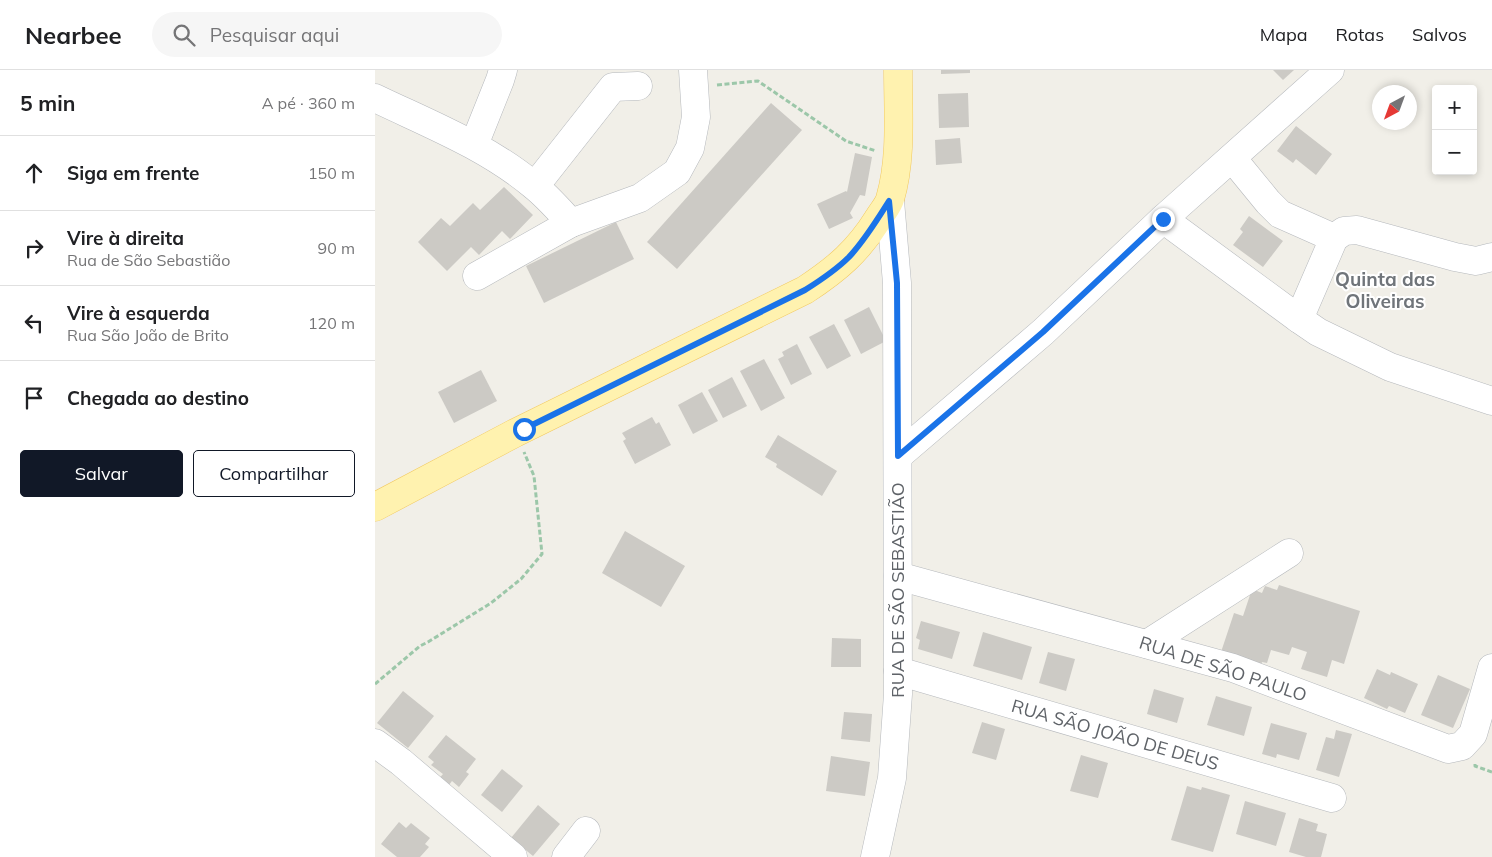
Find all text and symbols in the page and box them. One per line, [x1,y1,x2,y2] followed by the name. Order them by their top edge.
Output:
[152,12,502,57] search box
[25,20,122,50] text: Nearbee
[170,21,198,49] icon: search
[210,23,339,47] text: Pesquisar aqui
[1260,23,1308,46] text: Mapa
[1336,23,1384,46] text: Rotas
[1412,23,1467,46] text: Salvos
[1372,85,1417,130] north arrow
[1432,85,1477,175] map controls
[1432,85,1477,130] button: +
[20,90,75,116] text: 5 min
[262,93,355,113] text: A pé · 360 m
[1432,130,1477,175] button: −
[20,159,48,187] icon: ahead
[67,161,199,185] text: Siga em frente
[308,163,355,183] text: 150 m
[1152,208,1175,231] route end
[67,226,184,250] text: Vire à direita
[20,234,48,262] icon: right
[318,238,355,258] text: 90 m
[67,250,230,270] text: Rua de São Sebastião
[1335,267,1435,313] district label: Quinta das Oliveiras
[67,301,210,325] text: Vire à esquerda
[20,309,48,337] icon: left
[308,313,355,333] text: 120 m
[67,325,229,345] text: Rua São João de Brito
[20,384,48,412] icon: arrive
[67,386,249,410] text: Chegada ao destino
[513,418,536,441] route start
[20,450,183,497] button: Salvar
[193,450,355,497] button: Compartilhar
[886,482,909,698] street label: RUA DE SÃO SEBASTIÃO
[1137,631,1310,706] street label: RUA DE SÃO PAULO
[1009,694,1221,775] street label: RUA SÃO JOÃO DE DEUS

